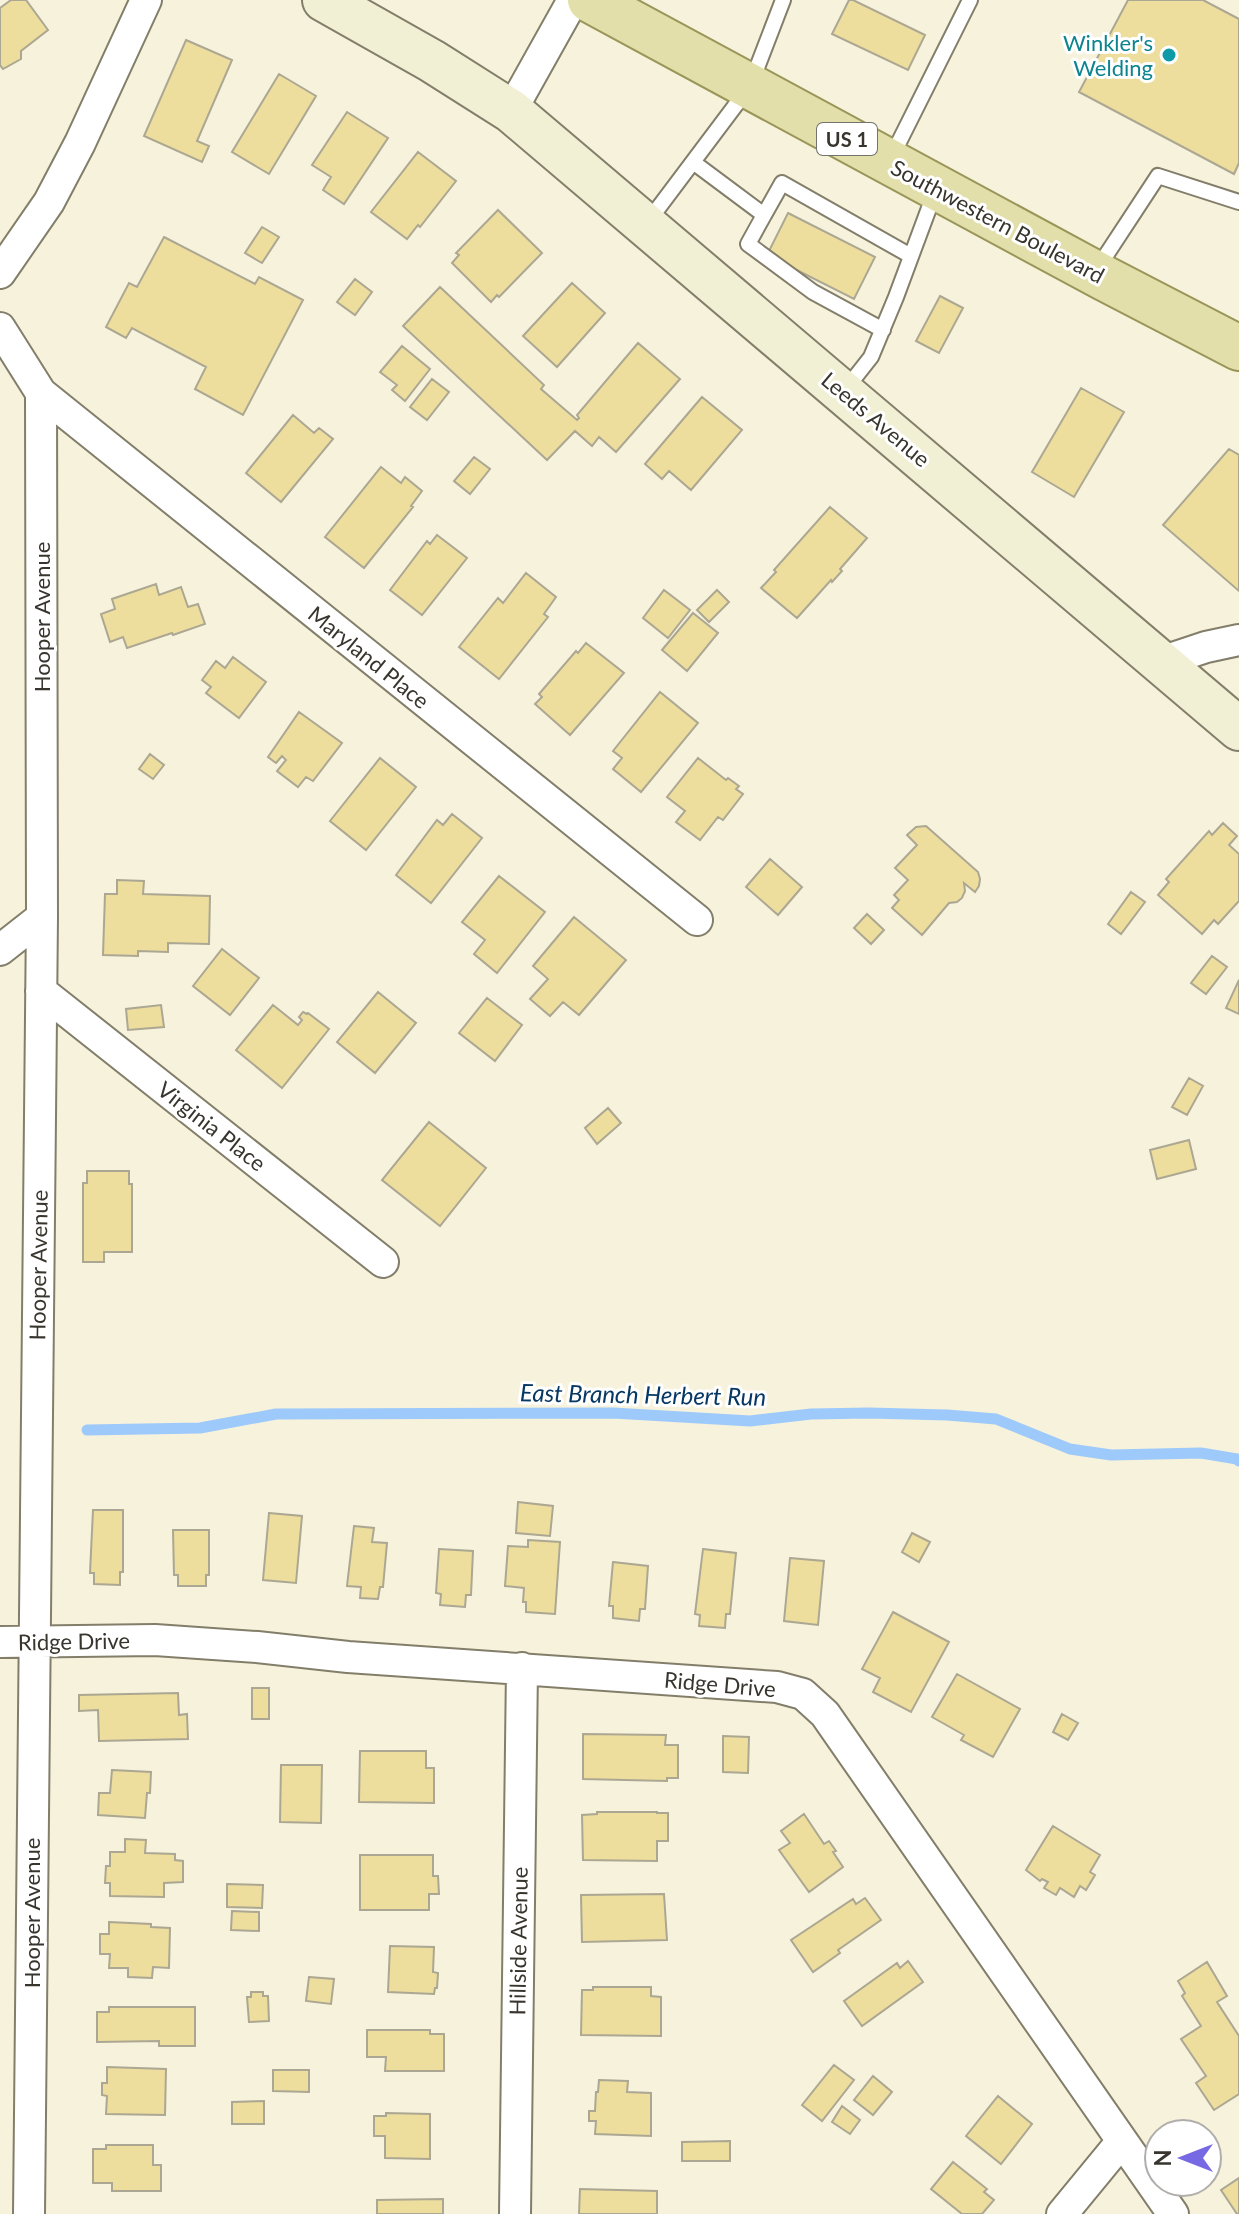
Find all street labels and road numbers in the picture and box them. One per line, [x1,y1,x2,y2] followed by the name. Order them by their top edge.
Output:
[817,123,877,155] road number: US 1
[887,153,1109,289] street label: Southwestern Boulevard
[816,366,936,472] street label: Leeds Avenue
[28,542,55,692] street label: Hooper Avenue
[303,600,435,714] street label: Maryland Place
[152,1075,272,1177] street label: Virginia Place
[23,1189,53,1341] street label: Hooper Avenue
[18,1627,130,1655] street label: Ridge Drive
[663,1666,777,1702] street label: Ridge Drive
[18,1838,45,1988] street label: Hooper Avenue
[503,1866,533,2016] street label: Hillside Avenue

